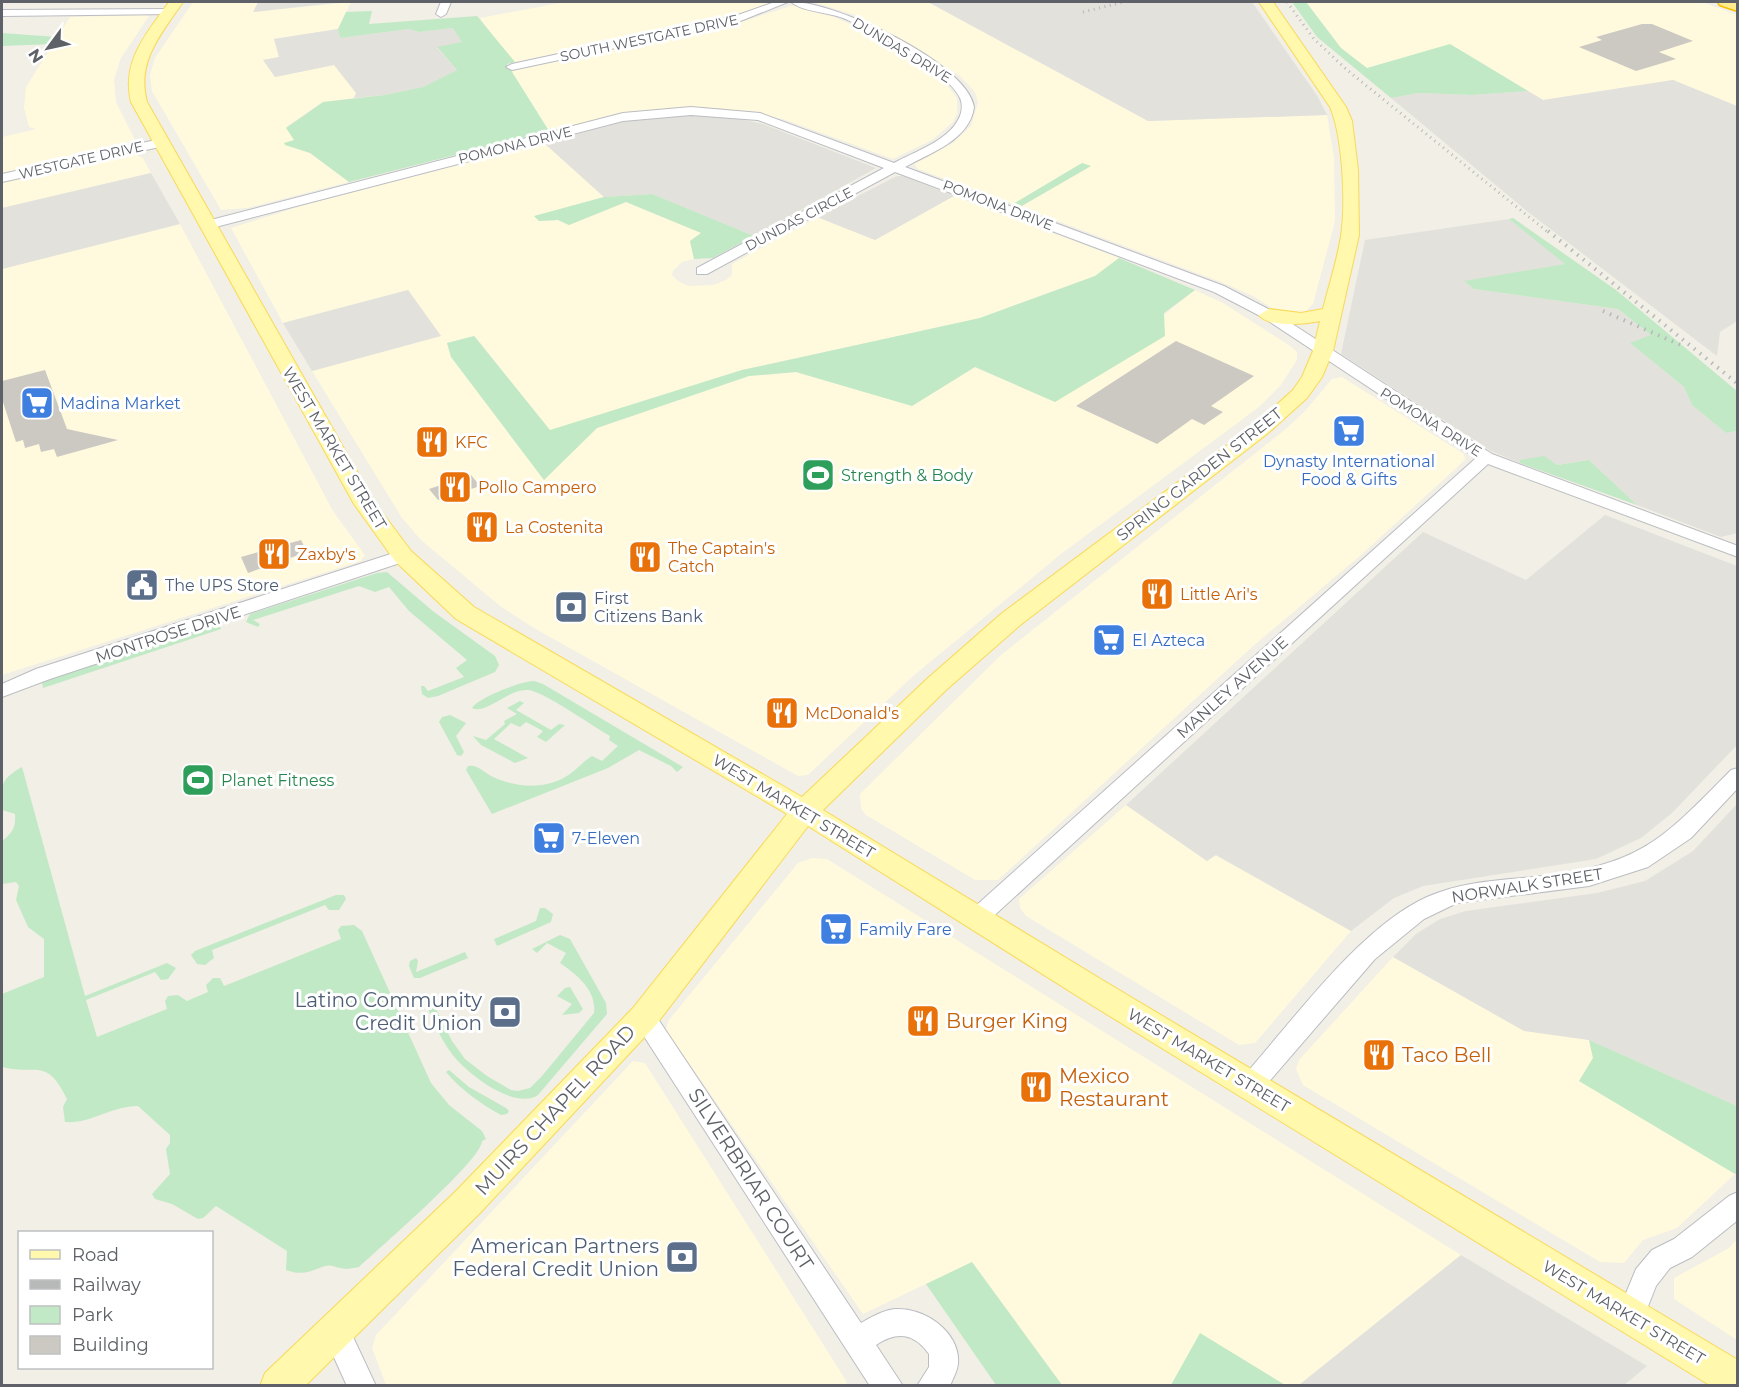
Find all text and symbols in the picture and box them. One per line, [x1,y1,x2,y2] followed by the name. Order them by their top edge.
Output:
[558,10,740,66] street label: SOUTH WESTGATE DRIVE
[849,13,955,87] street label: DUNDAS DRIVE
[18,18,78,78] north arrow
[24,45,47,66] text: N
[456,122,574,168] street label: POMONA DRIVE
[17,137,145,183] street label: WESTGATE DRIVE
[940,176,1056,234] street label: POMONA DRIVE
[742,183,856,255] street label: DUNDAS CIRCLE
[279,364,391,534] street label: WEST MARKET STREET
[1377,383,1485,461] street label: POMONA DRIVE
[19,385,55,421] supermarket icon: Madina Market
[60,394,181,413] place label: Madina Market
[1113,403,1286,545] street label: SPRING GARDEN STREET
[1331,413,1367,449] supermarket icon: Dynasty International Food & Gifts
[414,424,450,460] restaurant icon: KFC
[455,433,488,452] place label: KFC
[1263,452,1435,489] place label: Dynasty International Food & Gifts
[800,457,836,493] sports icon: Strength & Body
[841,466,973,485] place label: Strength & Body
[437,469,473,505] restaurant icon: Pollo Campero
[478,478,597,497] place label: Pollo Campero
[464,509,500,545] restaurant icon: La Costenita
[505,518,603,537] place label: La Costenita
[256,536,292,572] restaurant icon: Zaxby's
[627,539,663,575] restaurant icon: The Captain's Catch
[668,539,775,576] place label: The Captain's Catch
[297,545,356,564] place label: Zaxby's
[124,567,160,603] public building icon: The UPS Store
[165,576,279,595] place label: The UPS Store
[1139,576,1175,612] restaurant icon: Little Ari's
[1180,585,1258,604] place label: Little Ari's
[553,589,589,625] bank icon: First Citizens Bank
[594,589,703,626] place label: First Citizens Bank
[93,602,243,667] street label: MONTROSE DRIVE
[1091,622,1127,658] supermarket icon: El Azteca
[1132,631,1205,650] place label: El Azteca
[1173,632,1292,742] street label: MANLEY AVENUE
[764,695,800,731] restaurant icon: McDonald's
[805,704,899,723] place label: McDonald's
[709,750,879,863] street label: WEST MARKET STREET
[180,762,216,798] sports icon: Planet Fitness
[221,771,334,790] place label: Planet Fitness
[531,820,567,856] supermarket icon: 7-Eleven
[572,829,640,848] place label: 7-Eleven
[1450,864,1605,907] street label: NORWALK STREET
[818,911,854,947] supermarket icon: Family Fare
[859,920,952,939] place label: Family Fare
[295,988,482,1035] place label: Latino Community Credit Union
[487,994,523,1030] bank icon: Latino Community Credit Union
[905,1003,941,1039] restaurant icon: Burger King
[1124,1004,1294,1117] street label: WEST MARKET STREET
[946,1009,1068,1033] place label: Burger King
[470,1020,640,1200] street label: MUIRS CHAPEL ROAD
[1361,1037,1397,1073] restaurant icon: Taco Bell
[1402,1043,1492,1067] place label: Taco Bell
[1059,1064,1169,1111] place label: Mexico Restaurant
[1018,1069,1054,1105] restaurant icon: Mexico Restaurant
[683,1084,819,1275] street label: SILVERBRIAR COURT
[18,1231,213,1369] legend
[452,1234,659,1281] place label: American Partners Federal Credit Union
[664,1239,700,1275] bank icon: American Partners Federal Credit Union
[72,1244,119,1266] text: Road
[1539,1256,1709,1369] street label: WEST MARKET STREET
[72,1274,141,1296] text: Railway
[72,1304,113,1326] text: Park
[72,1334,149,1356] text: Building

